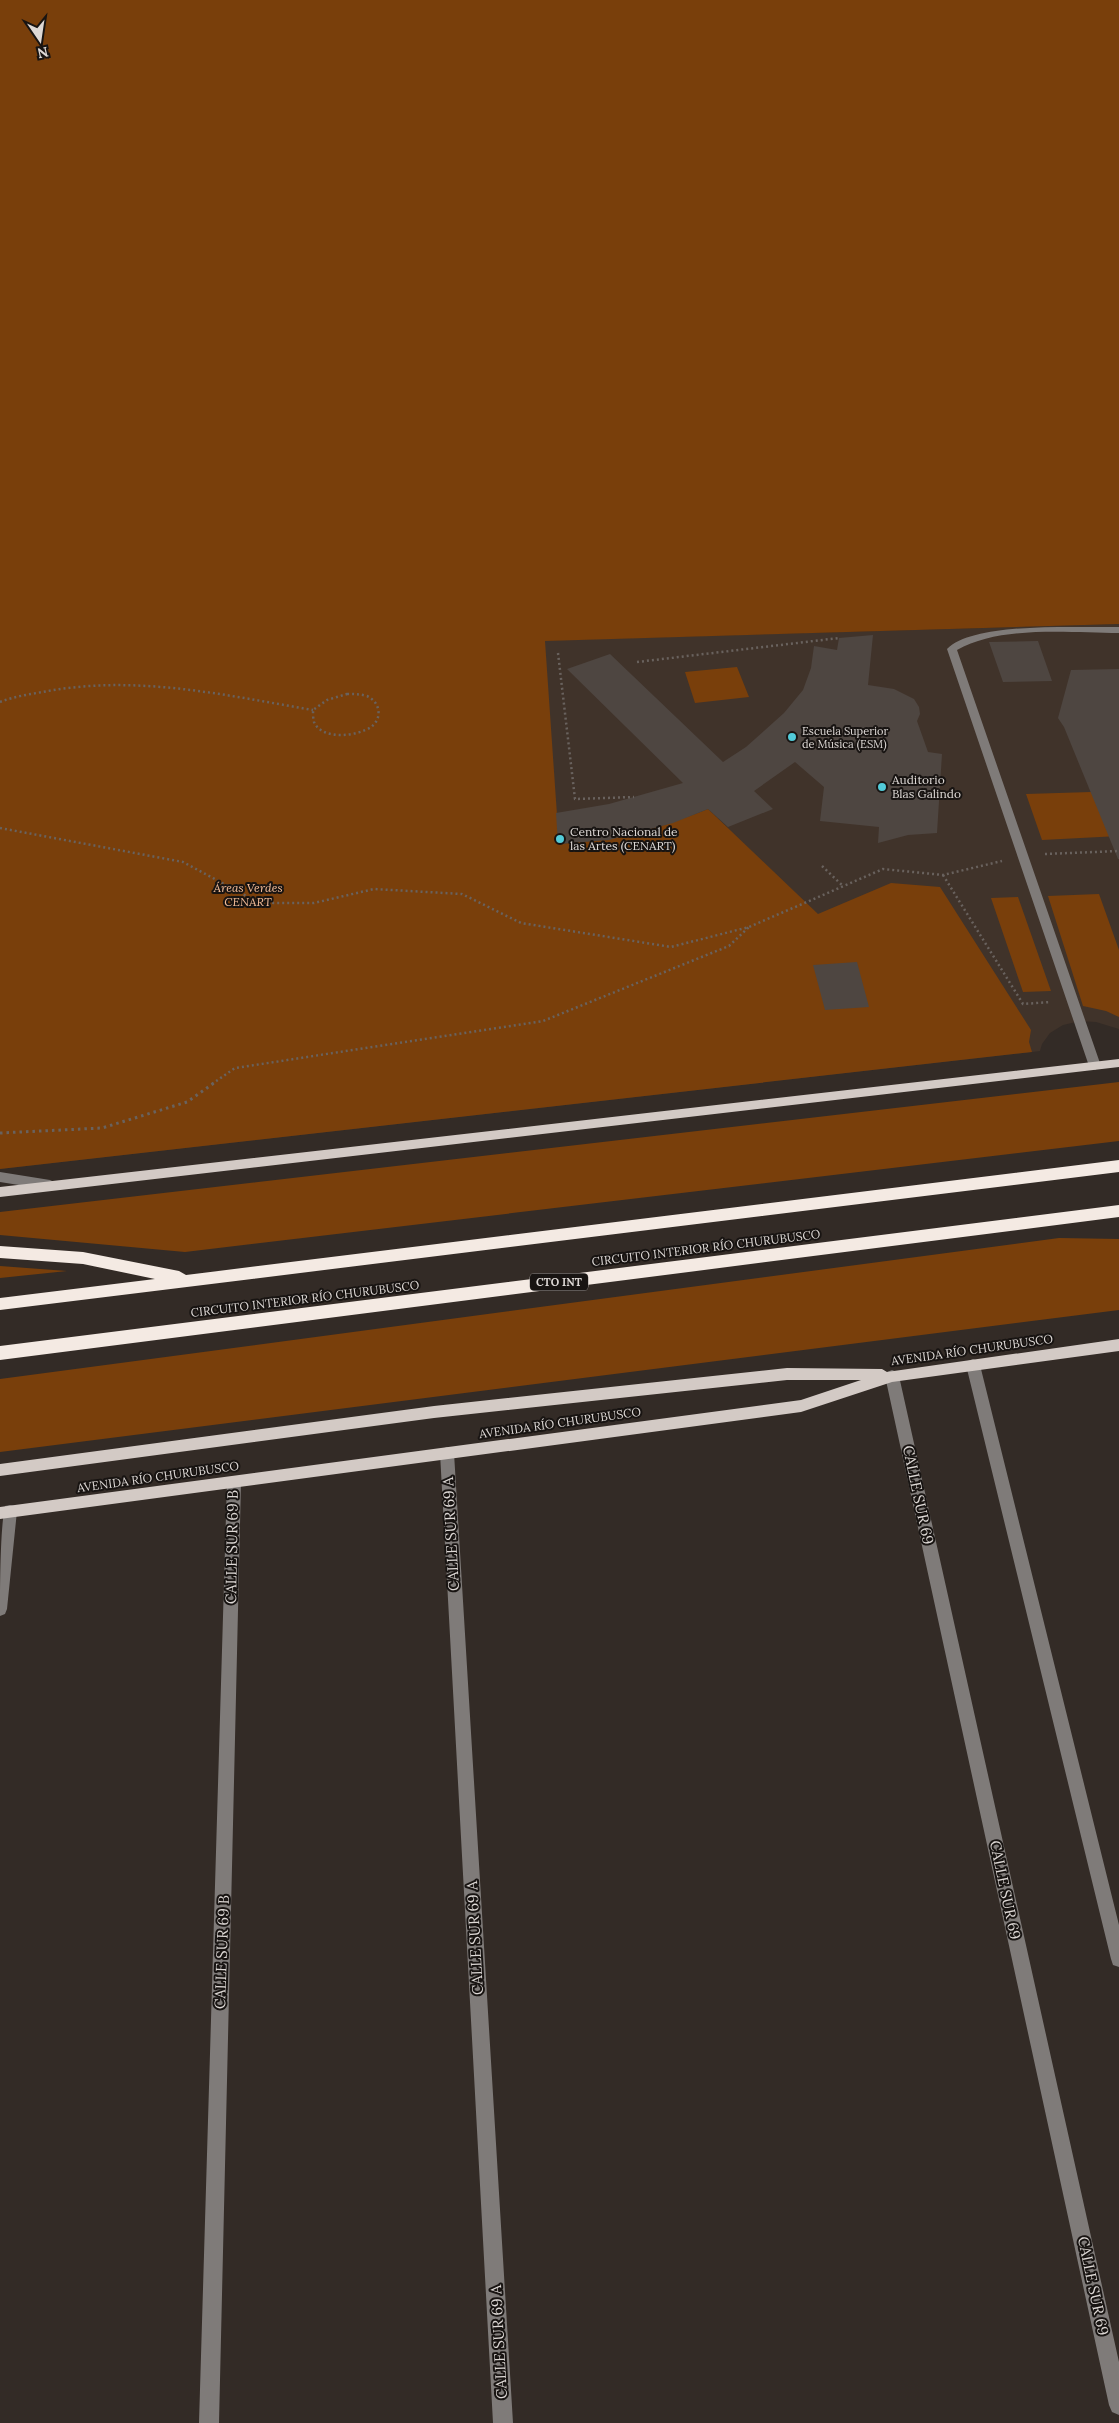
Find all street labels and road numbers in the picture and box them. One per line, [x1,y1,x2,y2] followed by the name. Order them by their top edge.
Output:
[591,1226,821,1269] street label: CIRCUITO INTERIOR RÍO CHURUBUSCO
[530,1274,588,1290] road number: CTO INT
[190,1277,420,1320] street label: CIRCUITO INTERIOR RÍO CHURUBUSCO
[889,1331,1054,1368] street label: AVENIDA RÍO CHURUBUSCO
[477,1404,642,1441] street label: AVENIDA RÍO CHURUBUSCO
[899,1444,938,1546] street label: CALLE SUR 69
[75,1458,240,1495] street label: AVENIDA RÍO CHURUBUSCO
[438,1476,463,1592] street label: CALLE SUR 69 A
[221,1490,242,1604] street label: CALLE SUR 69 B
[986,1839,1025,1941] street label: CALLE SUR 69
[462,1880,487,1996] street label: CALLE SUR 69 A
[210,1895,233,2009] street label: CALLE SUR 69 B
[1074,2235,1113,2337] street label: CALLE SUR 69
[486,2284,511,2400] street label: CALLE SUR 69 A

